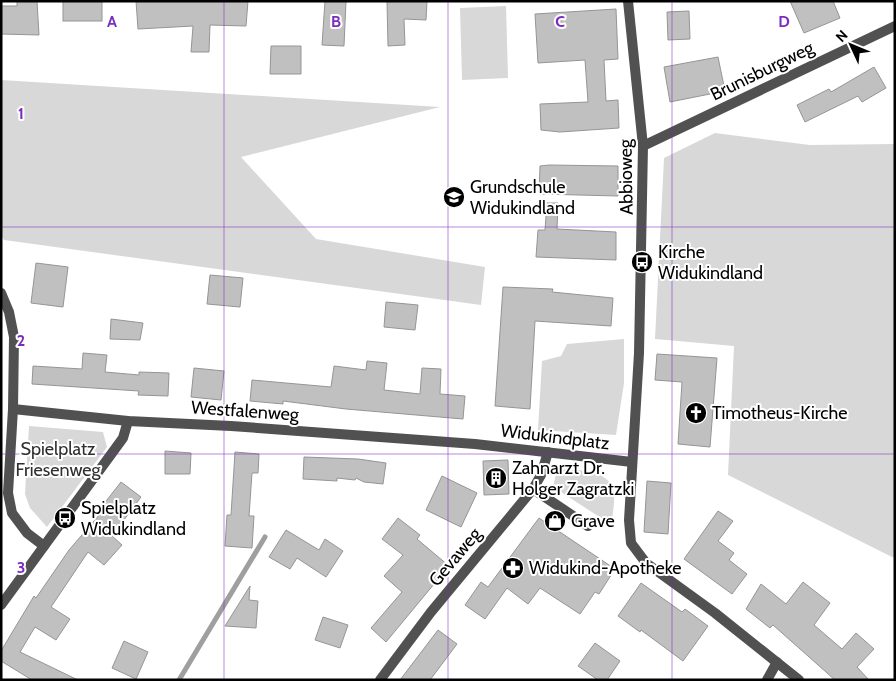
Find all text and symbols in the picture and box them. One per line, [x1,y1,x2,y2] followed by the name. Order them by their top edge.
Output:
[107,12,117,31] text: A
[331,12,341,31] text: B
[555,12,565,31] text: C
[778,12,790,31] text: D
[826,20,876,70] north arrow
[832,26,852,46] text: N
[707,36,818,105] street label: Brunisburgweg
[18,104,24,123] text: 1
[614,138,638,215] street label: Abbioweg
[470,176,575,219] place label: Grundschule Widukindland
[442,185,466,209] school or university icon: Grundschule Widukindland
[658,241,763,284] place label: Kirche Widukindland
[630,250,654,274] bus stop icon: Kirche Widukindland
[17,331,25,350] text: 2
[190,396,301,426] street label: Westfalenweg
[684,401,708,425] church icon: Timotheus-Kirche
[712,402,847,424] place label: Timotheus-Kirche
[499,419,611,455] street label: Widukindplatz
[15,438,102,481] park label: Spielplatz Friesenweg
[512,457,634,500] place label: Zahnarzt Dr. Holger Zagratzki
[484,466,508,490] building icon: Zahnarzt Dr. Holger Zagratzki
[81,497,186,540] place label: Spielplatz Widukindland
[53,506,77,530] bus stop icon: Spielplatz Widukindland
[543,509,567,533] shop icon: Grave
[571,510,615,532] place label: Grave
[424,523,486,591] street label: Gevaweg
[501,556,525,580] pharmacy icon: Widukind-Apotheke
[529,557,682,579] place label: Widukind-Apotheke
[17,558,25,577] text: 3

